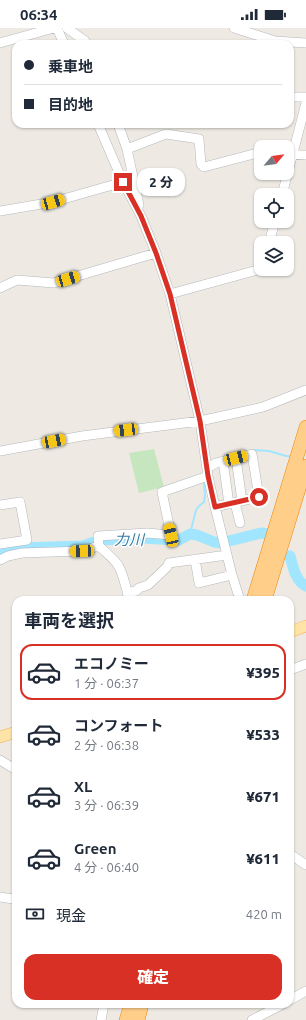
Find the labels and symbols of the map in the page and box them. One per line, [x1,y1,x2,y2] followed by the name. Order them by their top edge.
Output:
[254,140,294,180] north arrow
[137,168,185,196] callout: 2 分
[114,173,132,191] route end
[40,193,66,211] car
[55,270,81,288] car
[113,423,139,437] car
[41,433,67,449] car
[223,449,249,467] car
[250,488,268,506] route start
[162,522,180,548] car
[114,531,146,548] water label: 力川
[70,545,94,557] car

